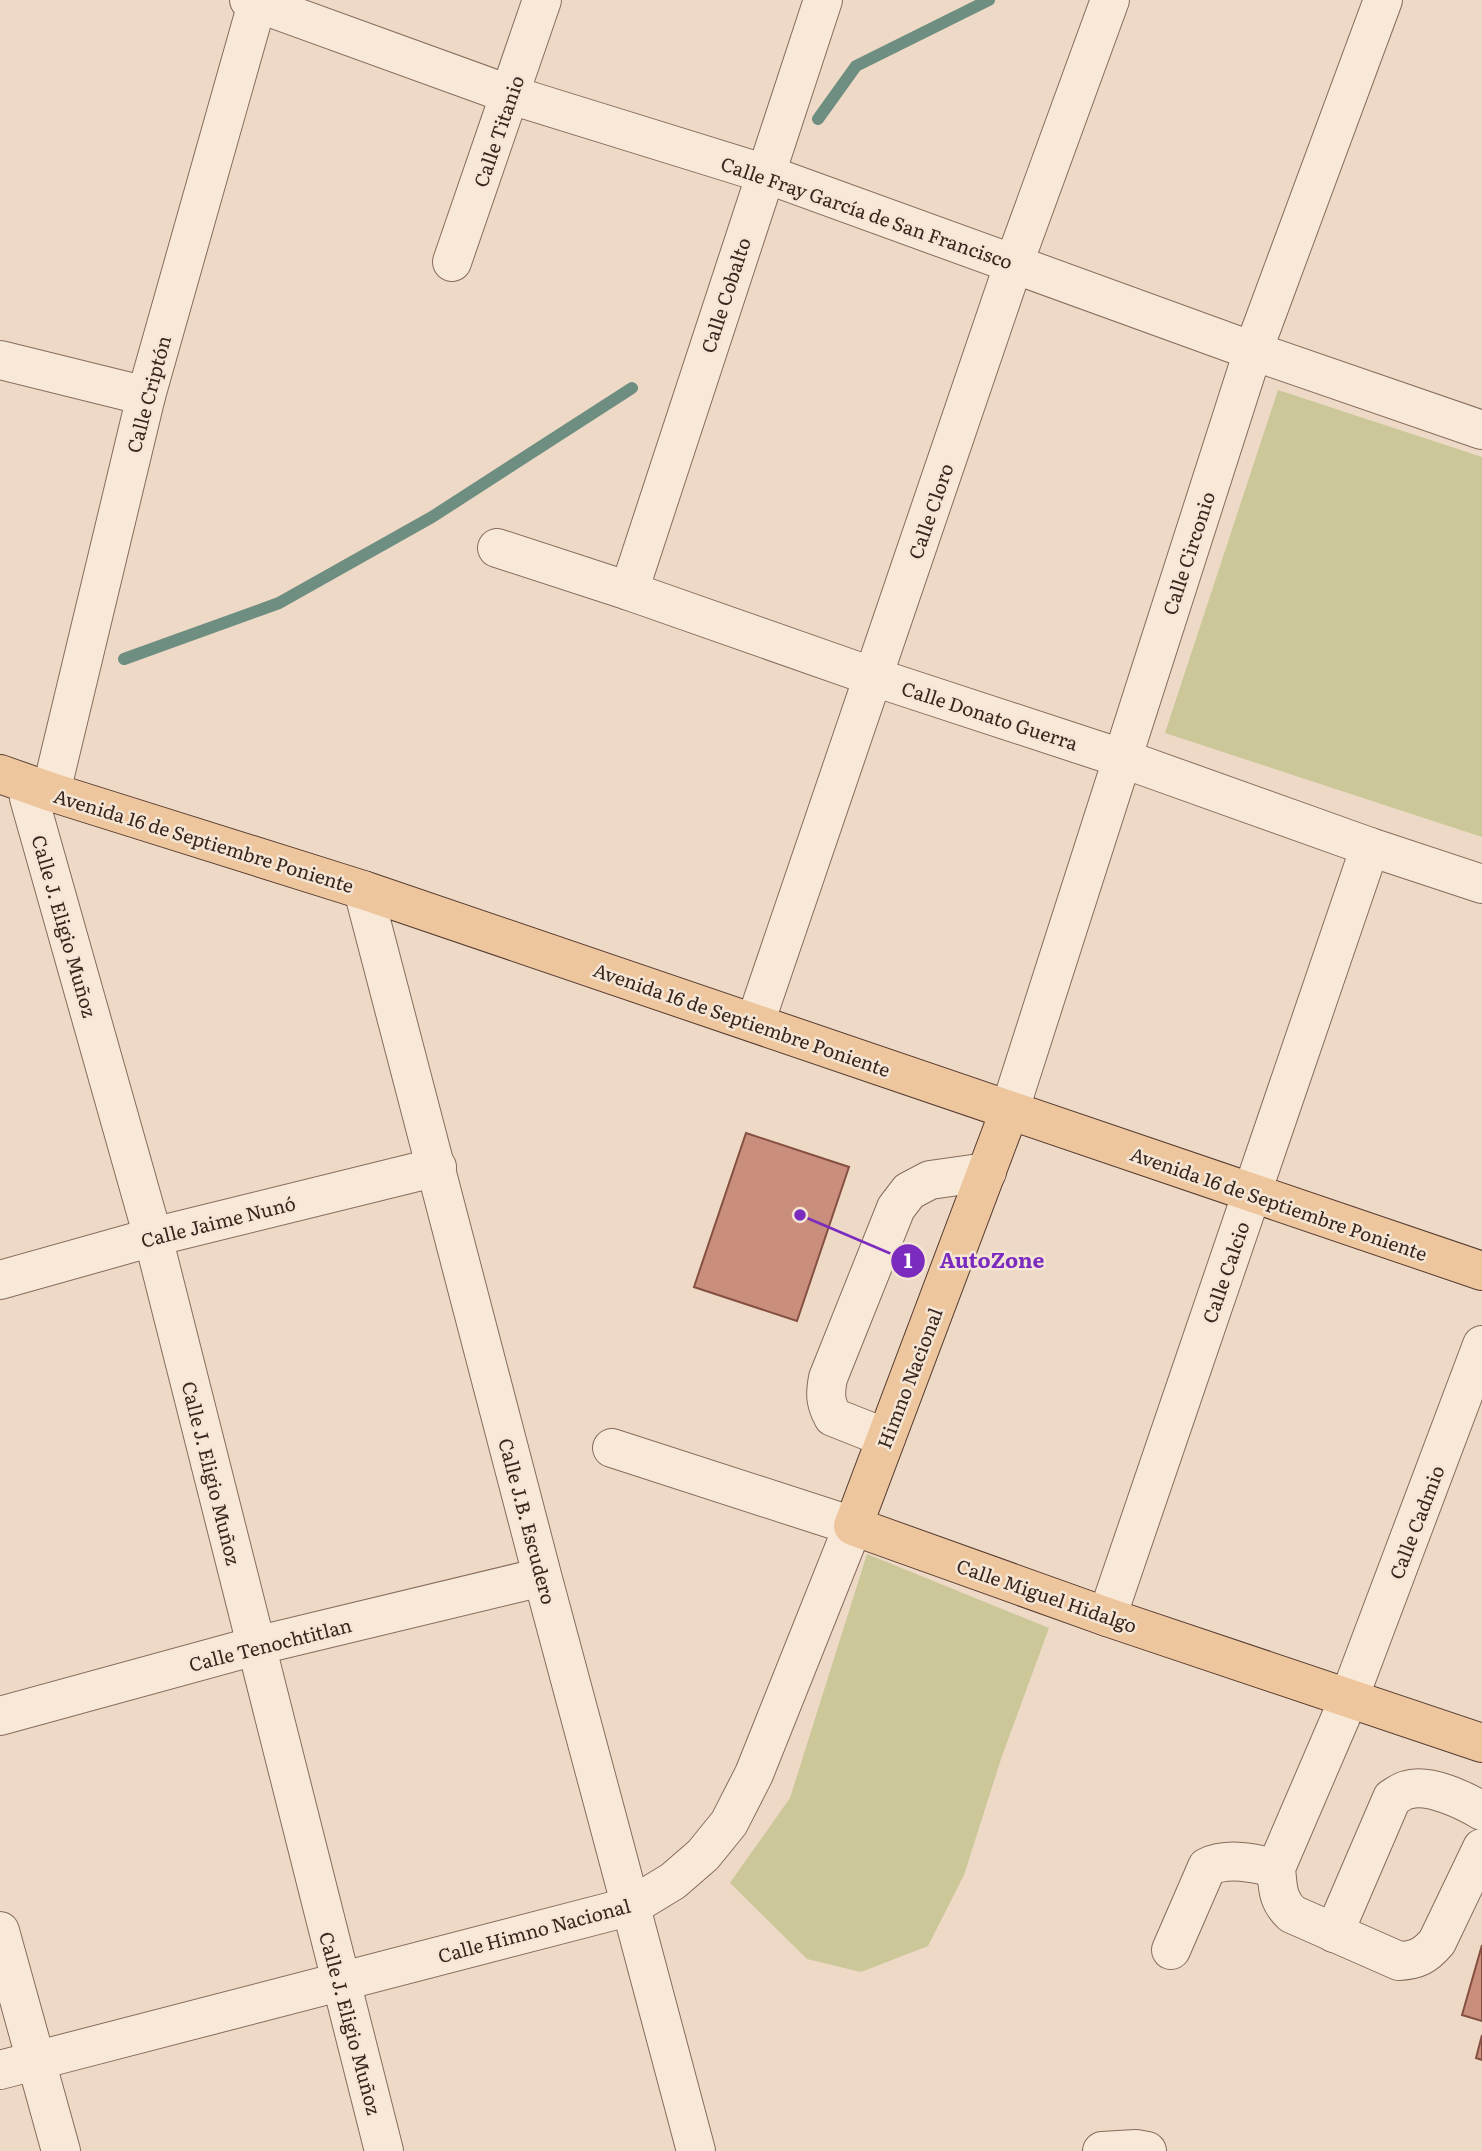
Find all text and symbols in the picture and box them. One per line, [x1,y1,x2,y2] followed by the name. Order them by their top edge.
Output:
[466,71,530,191] street label: Calle Titanio
[717,149,1017,275] street label: Calle Fray García de San Francisco
[693,234,757,356] street label: Calle Cobalto
[119,332,177,456] street label: Calle Criptón
[901,459,959,563] street label: Calle Cloro
[1155,488,1221,618] street label: Calle Circonio
[898,673,1083,757] street label: Calle Donato Guerra
[51,781,358,899] street label: Avenida 16 de Septiembre Poniente
[26,832,104,1020] street label: Calle J. Eligio Muñoz
[590,955,894,1083] street label: Avenida 16 de Septiembre Poniente
[1127,1139,1431,1267] street label: Avenida 16 de Septiembre Poniente
[138,1188,298,1254] street label: Calle Jaime Nunó
[1195,1217,1255,1327] street label: Calle Calcio
[890,1240,1058,1282] callout: AutoZone
[904,1243,913,1274] text: 1
[940,1243,1044,1274] text: AutoZone
[869,1303,949,1453] street label: Himno Nacional
[176,1378,248,1568] street label: Calle J. Eligio Muñoz
[492,1435,564,1607] street label: Calle J.B. Escudero
[1381,1461,1451,1583] street label: Calle Cadmio
[953,1551,1141,1639] street label: Calle Miguel Hidalgo
[186,1610,354,1678] street label: Calle Tenochtitlan
[435,1891,633,1969] street label: Calle Himno Nacional
[313,1928,389,2118] street label: Calle J. Eligio Muñoz

